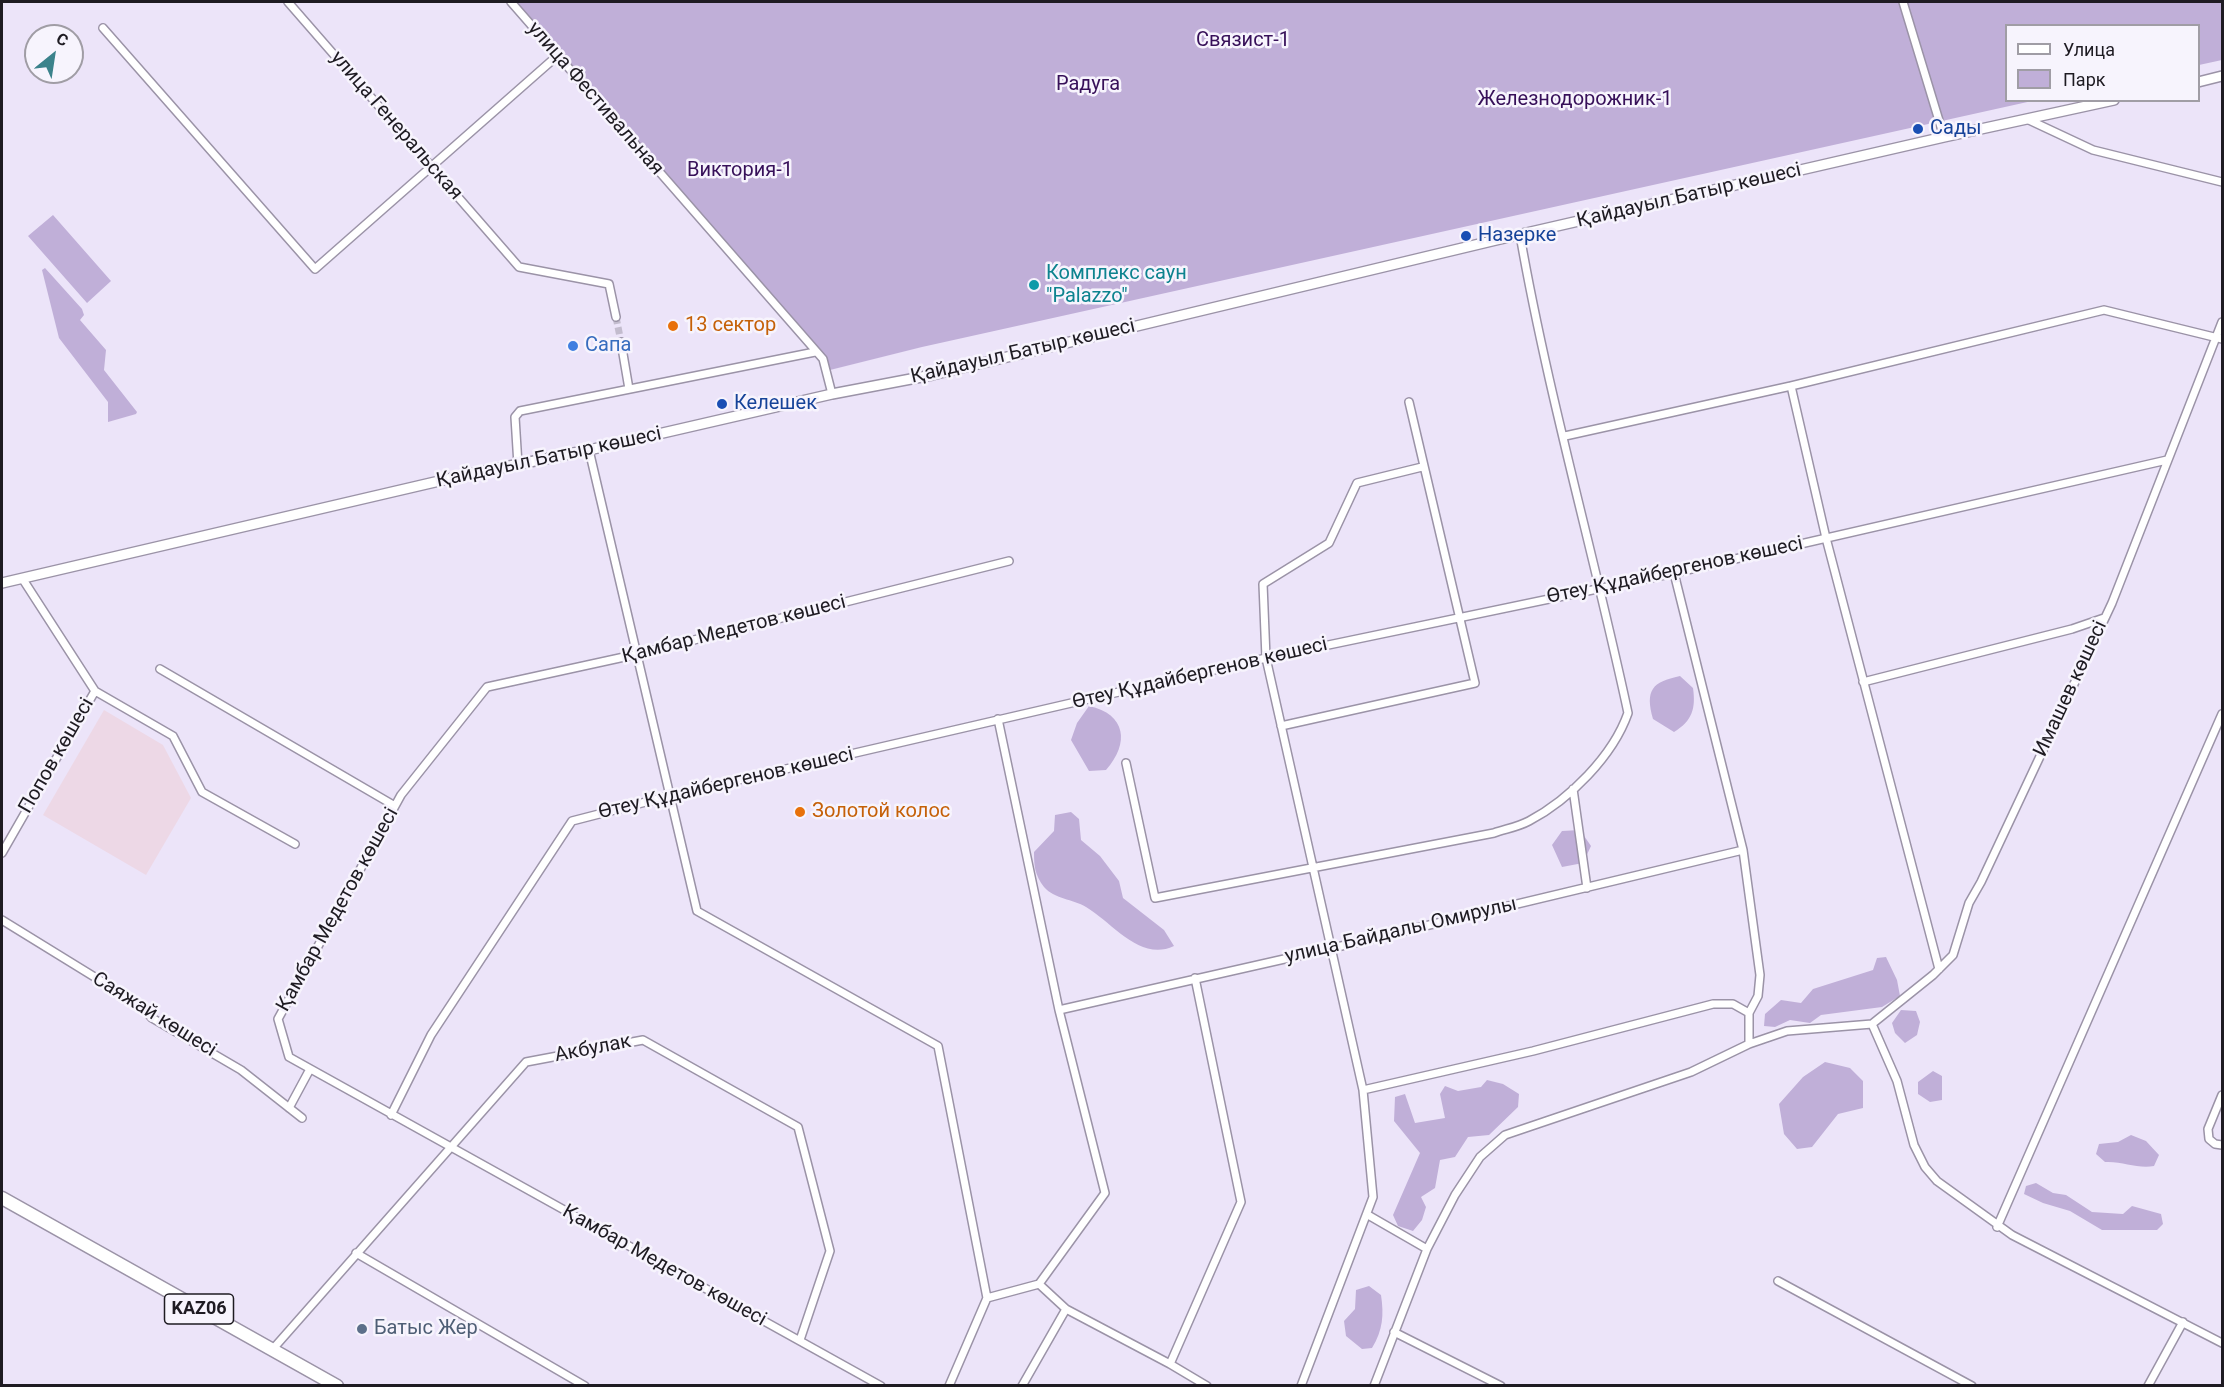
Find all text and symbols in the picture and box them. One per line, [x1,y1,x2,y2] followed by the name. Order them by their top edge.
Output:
[522,17,668,181] street label: улица Фестивальная
[24,24,84,84] north arrow
[2005,24,2200,102] legend
[53,29,72,51] text: С
[1196,29,1290,53] park label: Связист-1
[2063,39,2115,60] text: Улица
[325,47,467,205] street label: улица Генеральская
[2063,69,2105,90] text: Парк
[1056,73,1120,97] park label: Радуга
[1478,88,1672,112] park label: Железнодорожник-1
[1930,117,1981,141] place label: Сады
[1911,122,1925,136] marker: Сады
[1574,158,1804,234] street label: Қайдауыл Батыр көшесі
[687,159,793,183] park label: Виктория-1
[1478,224,1556,248] place label: Назерке
[1459,229,1473,243] marker: Назерке
[1046,262,1187,309] place label: Комплекс саун "Palazzo"
[1027,278,1041,292] marker: Комплекс саун "Palazzo"
[685,314,776,338] place label: 13 сектор
[908,314,1138,390] street label: Қайдауыл Батыр көшесі
[666,319,680,333] marker: 13 сектор
[585,334,631,358] place label: Сапа
[566,339,580,353] marker: Сапа
[734,392,817,416] place label: Келешек
[715,397,729,411] marker: Келешек
[434,422,664,494] street label: Қайдауыл Батыр көшесі
[1545,532,1805,610] street label: Өтеу Құдайбергенов көшесі
[620,591,848,669] street label: Қамбар Медетов көшесі
[2029,617,2113,761] street label: Имашев көшесі
[1070,633,1330,715] street label: Өтеу Құдайбергенов көшесі
[14,694,100,818] street label: Попов көшесі
[596,743,856,825] street label: Өтеу Құдайбергенов көшесі
[812,800,950,824] place label: Золотой колос
[272,804,404,1016] street label: Қамбар Медетов көшесі
[793,805,807,819] marker: Золотой колос
[1283,893,1519,969] street label: улица Байдалы Омирулы
[88,967,220,1063] street label: Саяжай көшесі
[553,1030,633,1068] street label: Акбулак
[558,1200,770,1332] street label: Қамбар Медетов көшесі
[164,1294,234,1324] road number: KАZ06
[374,1317,478,1341] place label: Батыс Жер
[355,1322,369,1336] marker: Батыс Жер

